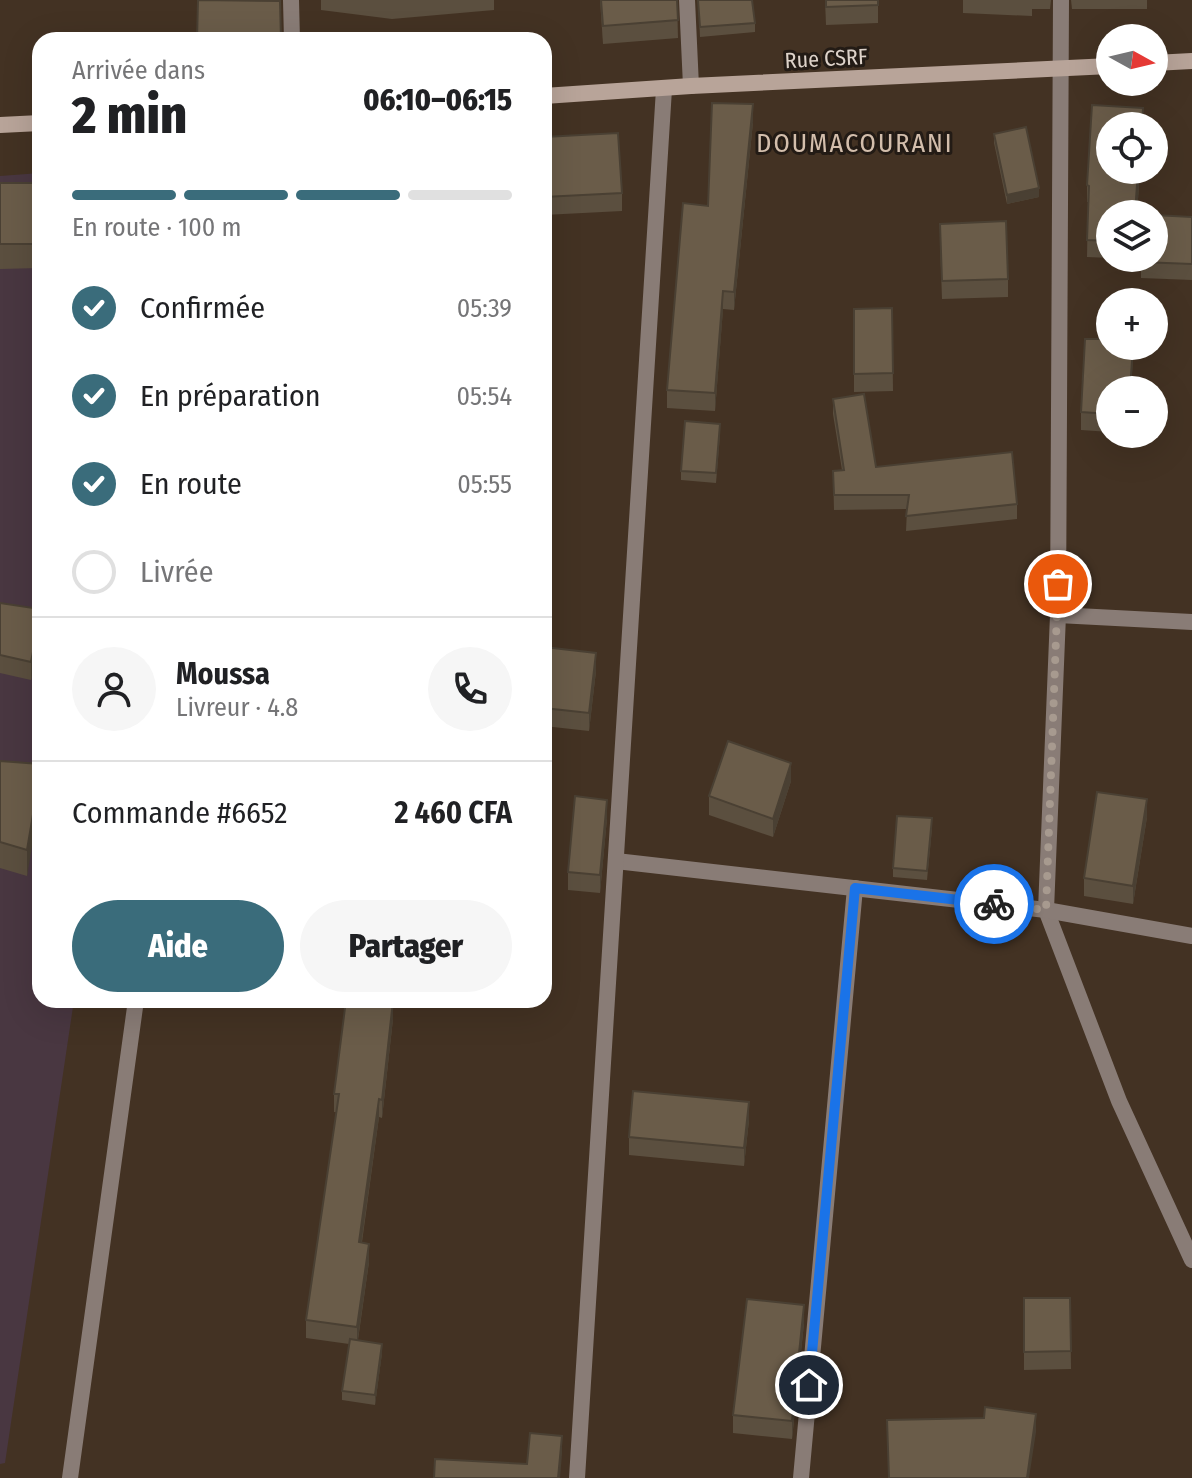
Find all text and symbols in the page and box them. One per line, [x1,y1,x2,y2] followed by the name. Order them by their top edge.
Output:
[1096,24,1168,96] north arrow
[1096,24,1168,448] map controls
[784,43,869,74] street label: Rue CSRF
[72,55,205,86] text: Arrivée dans
[363,82,512,118] text: 06:10–06:15
[72,84,187,147] text: 2 min
[1096,112,1168,184] button: locate
[756,128,954,159] district label: DOUMACOURANI
[1096,200,1168,272] button: layers
[72,212,241,243] text: En route · 100 m
[72,286,116,330] icon: check
[1096,288,1168,360] button: +
[140,290,265,326] text: Confirmée
[457,293,512,324] text: 05:39
[72,374,116,418] icon: check
[1096,376,1168,448] button: −
[140,378,321,414] text: En préparation
[456,381,512,412] text: 05:54
[72,462,116,506] icon: check
[140,466,242,502] text: En route
[457,469,512,500] text: 05:55
[1024,550,1092,618] pin
[140,554,213,590] text: Livrée
[1036,562,1080,606] icon: bag
[72,647,156,731] button: person
[428,647,512,731] button: phone
[176,656,270,692] text: Moussa
[176,692,298,723] text: Livreur · 4.8
[72,795,288,831] text: Commande #6652
[394,795,512,831] text: 2 460 CFA
[954,864,1034,944] courier
[972,882,1016,926] icon: bike
[72,900,284,992] button: Aide
[300,900,512,992] button: Partager
[775,1351,843,1419] pin
[787,1363,831,1407] icon: home

